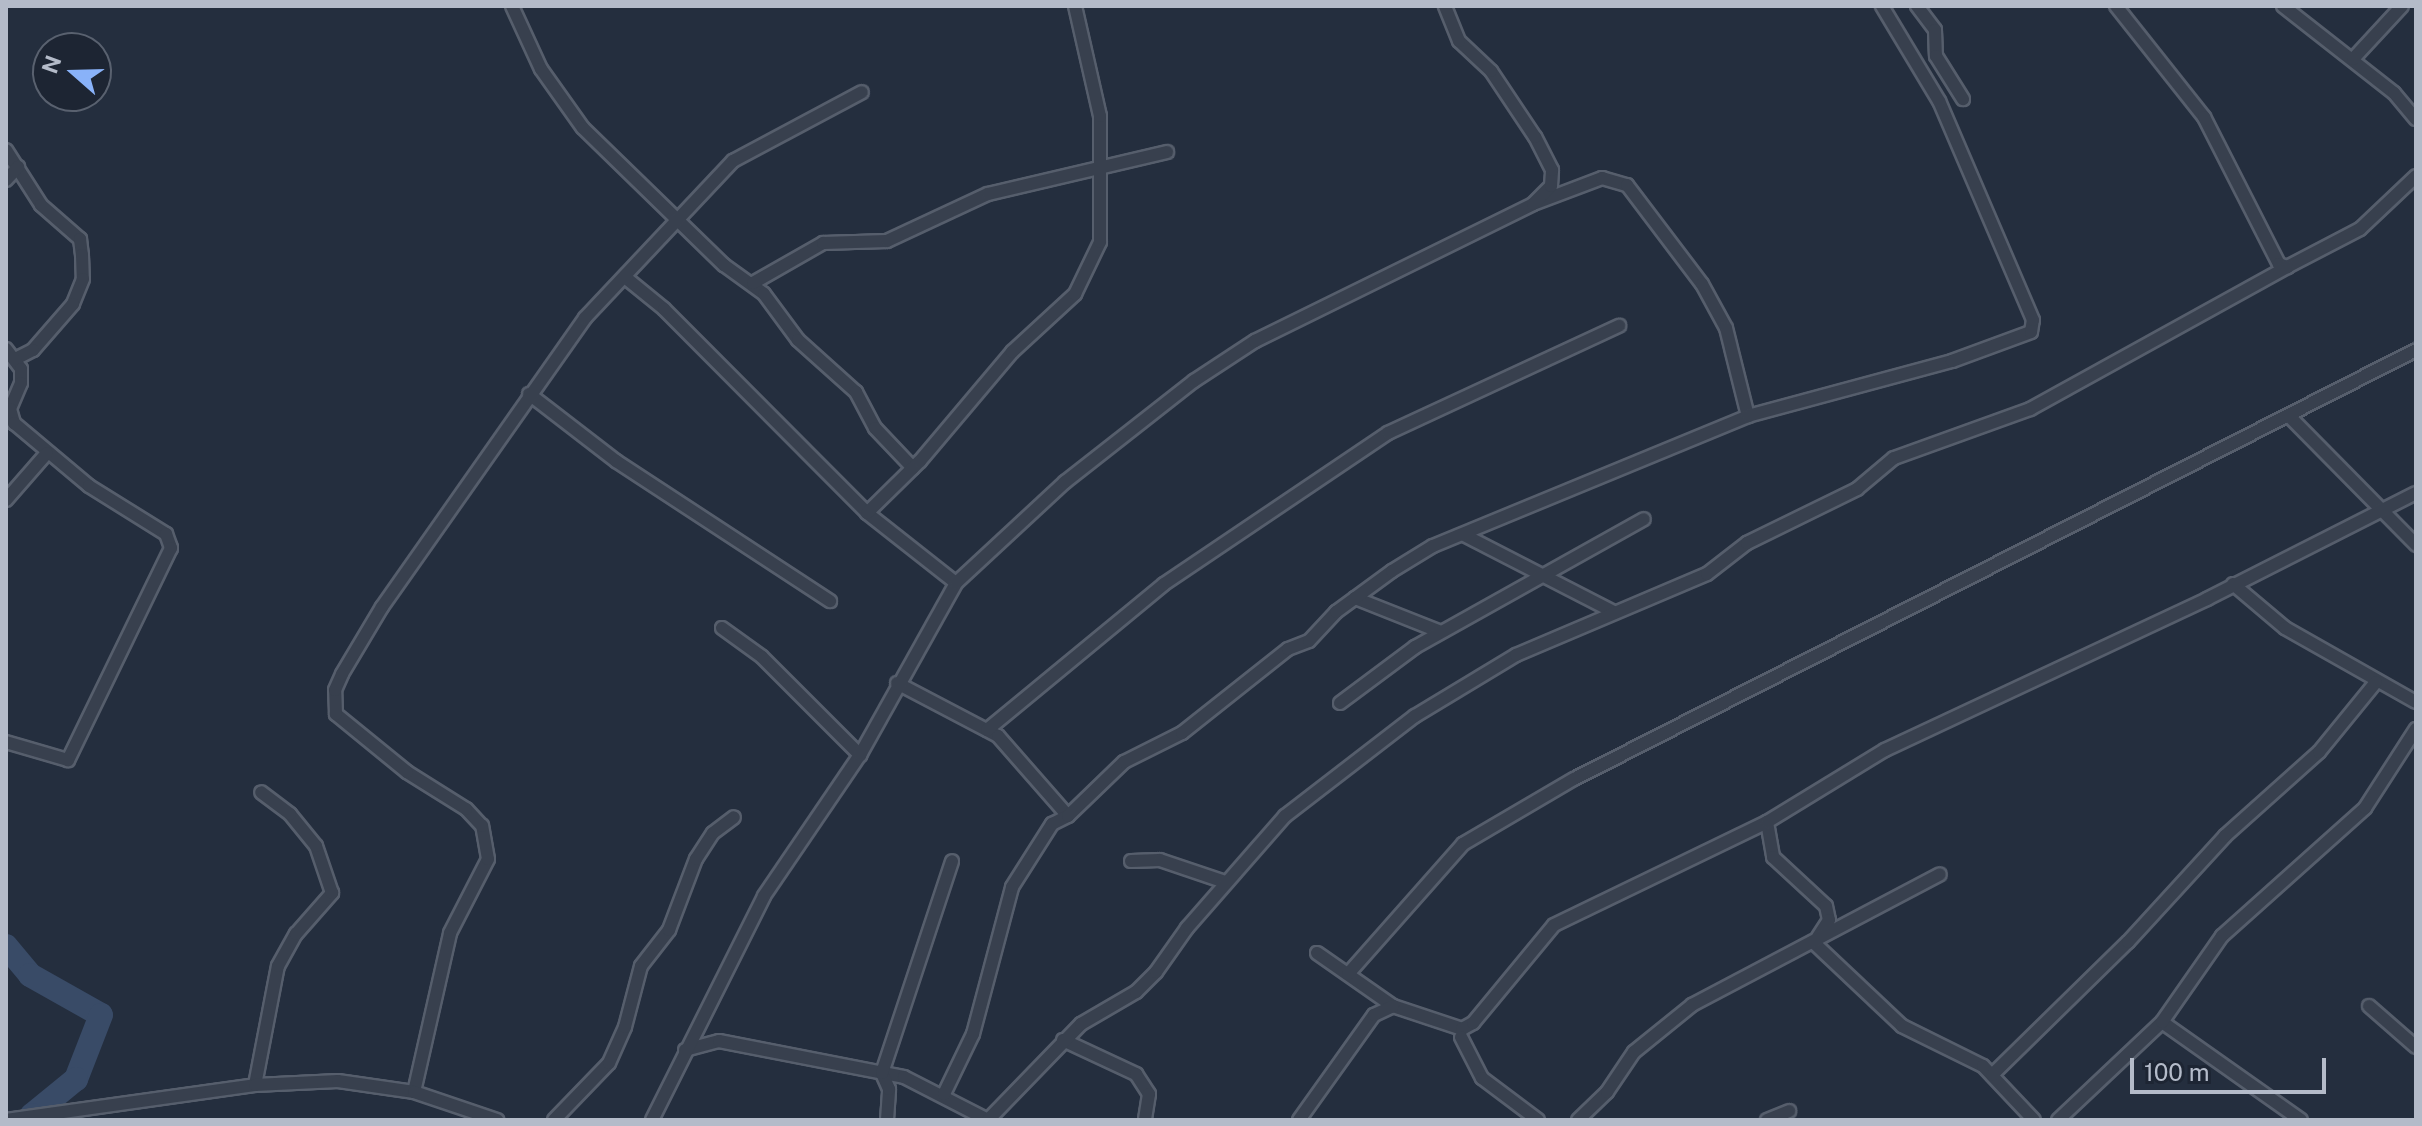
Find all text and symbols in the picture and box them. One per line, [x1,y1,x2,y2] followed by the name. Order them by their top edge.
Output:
[32,32,112,112] north arrow
[36,52,66,77] text: N
[2134,1042,2330,1092] scale bar
[2144,1058,2210,1086] text: 100 m

